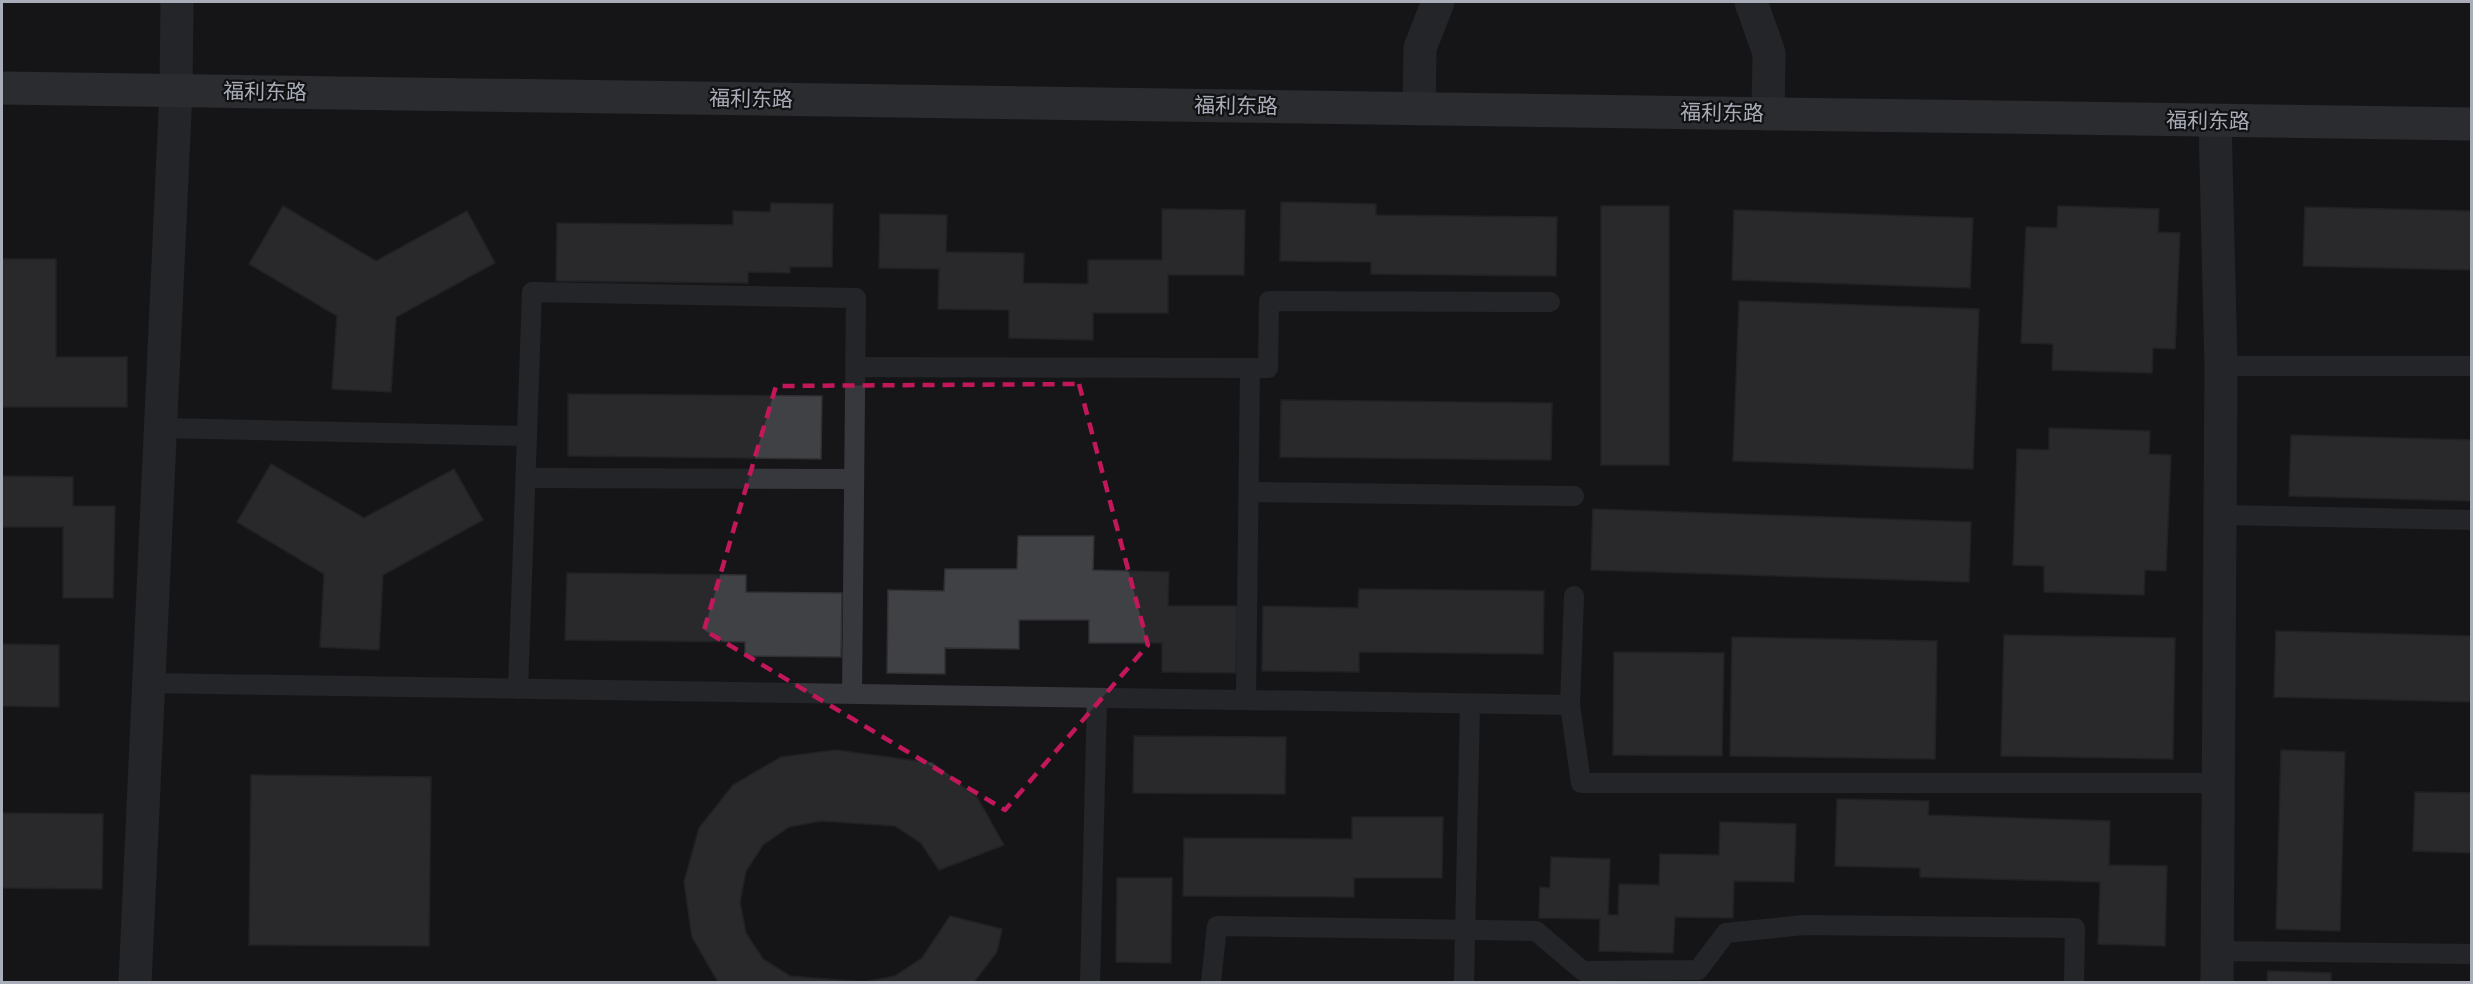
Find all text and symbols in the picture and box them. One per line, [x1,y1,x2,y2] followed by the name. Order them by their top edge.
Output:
[223,77,307,105] street label: 福利东路
[709,84,793,112] street label: 福利东路
[1194,91,1278,119] street label: 福利东路
[1680,98,1764,126] street label: 福利东路
[2166,106,2250,134] street label: 福利东路

